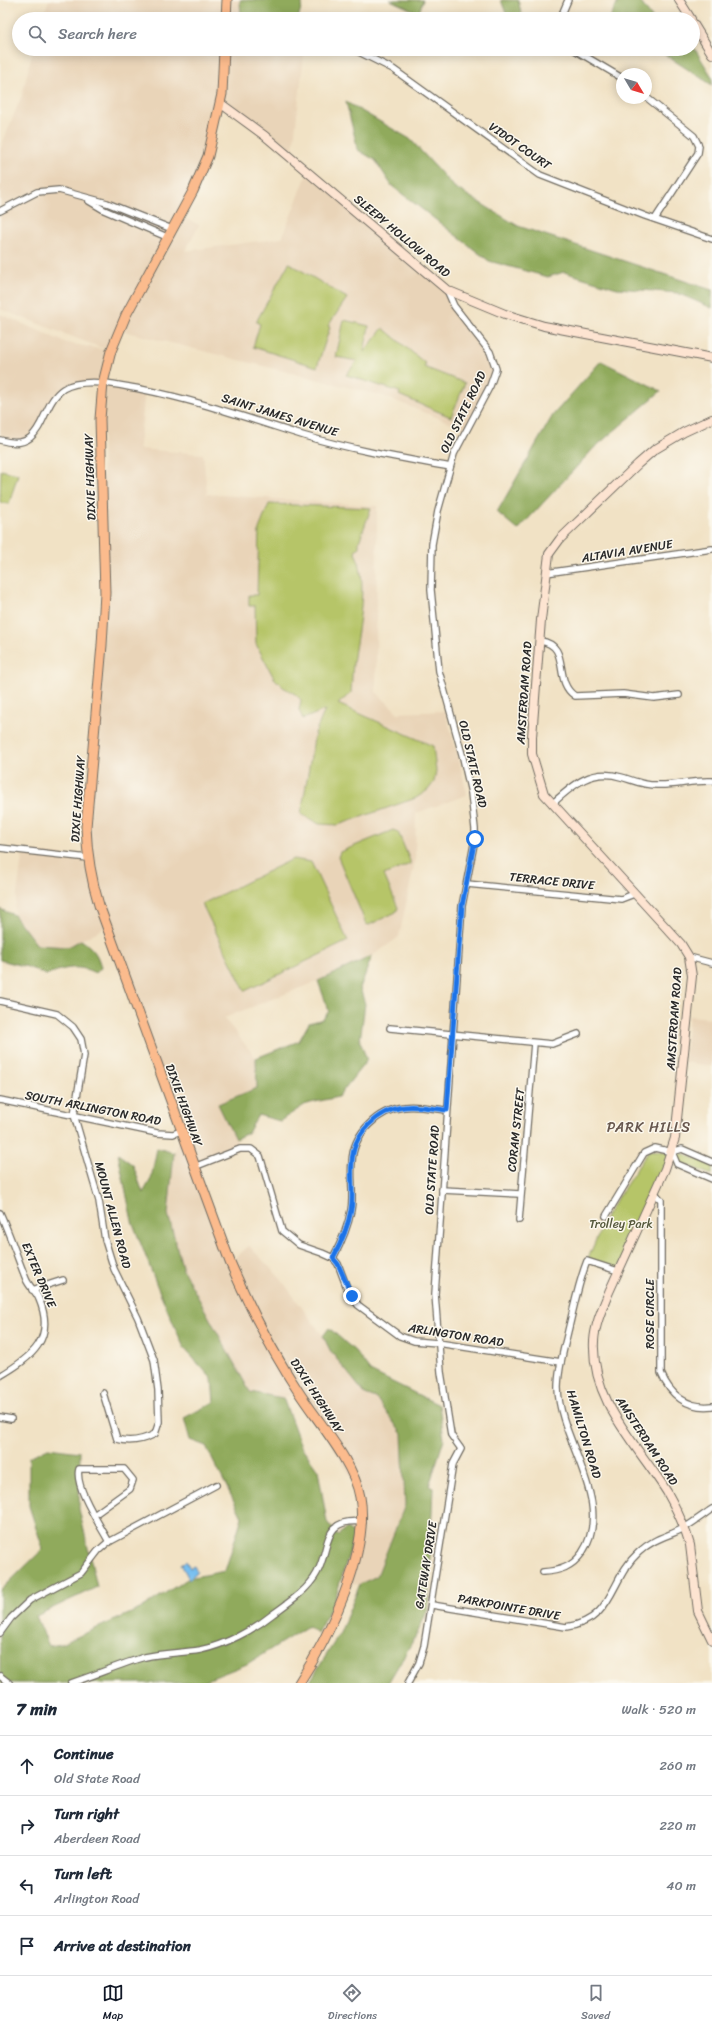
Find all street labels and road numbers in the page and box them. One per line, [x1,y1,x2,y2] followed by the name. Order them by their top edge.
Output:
[484,116,557,176] street label: VIDOT COURT
[349,189,456,284] street label: SLEEPY HOLLOW ROAD
[434,366,493,457] street label: OLD STATE ROAD
[219,387,342,444] street label: SAINT JAMES AVENUE
[77,432,103,521] street label: DIXIE HIGHWAY
[579,533,675,569] street label: ALTAVIA AVENUE
[509,640,539,746] street label: AMSTERDAM ROAD
[452,718,494,811] street label: OLD STATE ROAD
[64,754,92,843] street label: DIXIE HIGHWAY
[508,866,597,897] street label: TERRACE DRIVE
[659,966,689,1072] street label: AMSTERDAM ROAD
[159,1061,210,1151] street label: DIXIE HIGHWAY
[23,1084,164,1132] street label: SOUTH ARLINGTON ROAD
[501,1086,531,1173] street label: CORAM STREET
[418,1124,446,1215] street label: OLD STATE ROAD
[88,1159,138,1272] street label: MOUNT ALLEN ROAD
[15,1239,63,1313] street label: EXTER DRIVE
[639,1278,661,1349] street label: ROSE CIRCLE
[406,1316,506,1354] street label: ARLINGTON ROAD
[284,1354,351,1439] street label: DIXIE HIGHWAY
[560,1387,608,1482] street label: HAMILTON ROAD
[609,1391,685,1491] street label: AMSTERDAM ROAD
[408,1518,444,1610] street label: GATEWAY DRIVE
[456,1587,563,1627] street label: PARKPOINTE DRIVE

